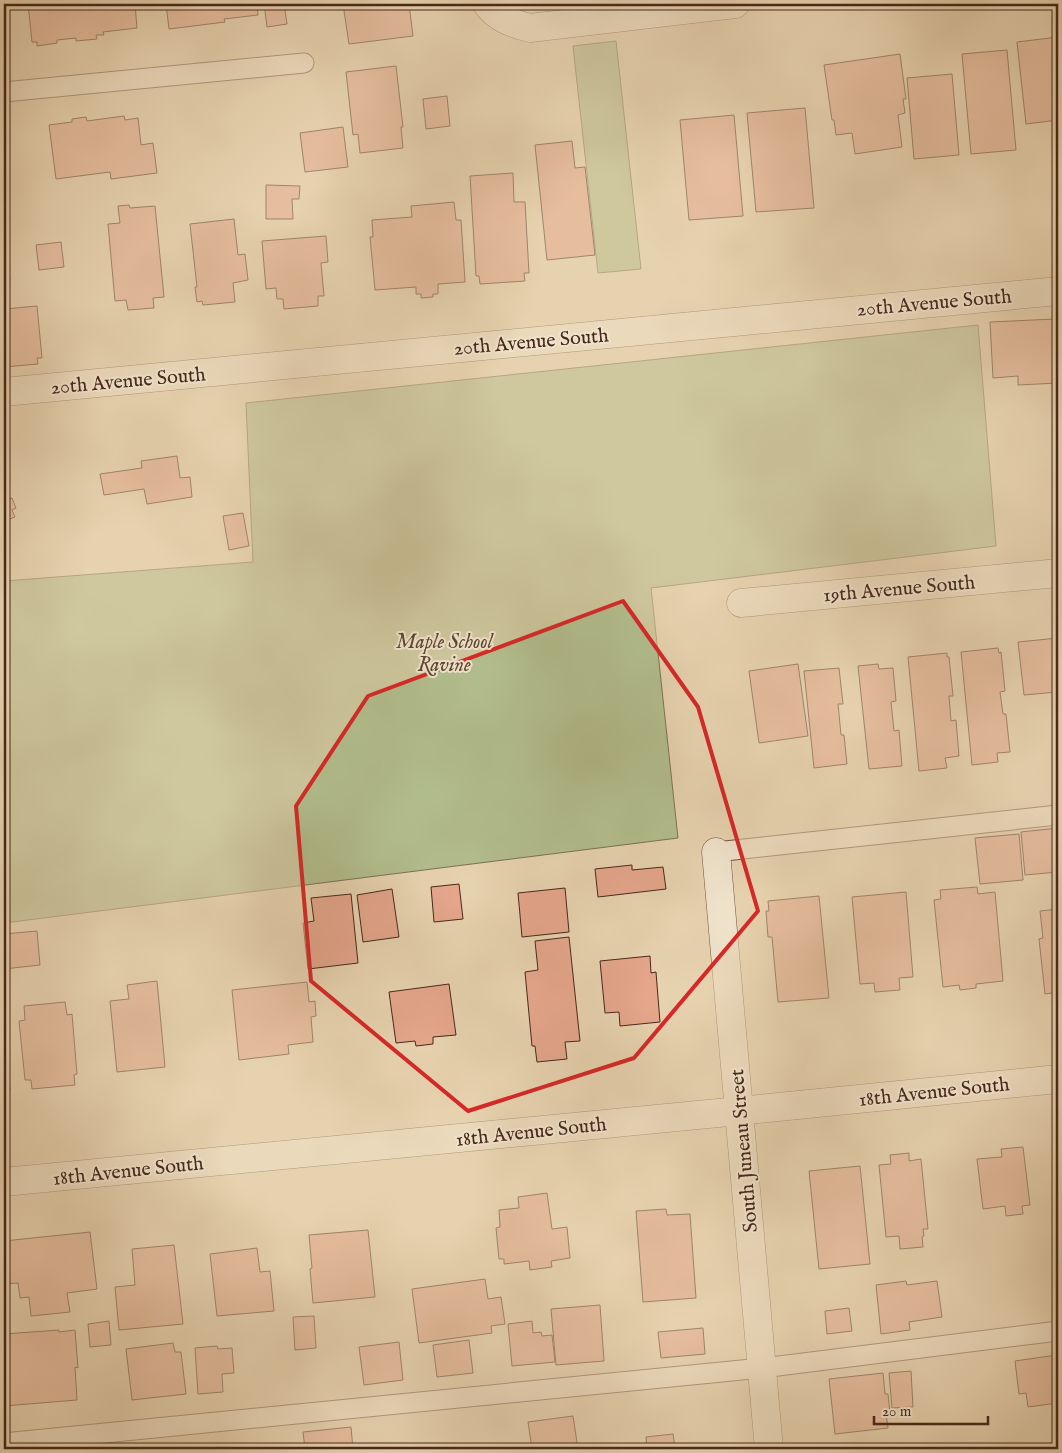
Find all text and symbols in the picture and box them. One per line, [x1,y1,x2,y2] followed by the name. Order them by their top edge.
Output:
[856,284,1013,323] street label: 20th Avenue South
[453,323,610,362] street label: 20th Avenue South
[50,362,207,401] street label: 20th Avenue South
[822,570,976,609] street label: 19th Avenue South
[396,630,495,678] park label: Maple School Ravine
[725,1068,764,1234] street label: South Juneau Street
[858,1072,1011,1113] street label: 18th Avenue South
[455,1112,608,1153] street label: 18th Avenue South
[52,1151,205,1192] street label: 18th Avenue South
[874,1393,988,1425] scale bar
[882,1402,912,1421] text: 20 m

